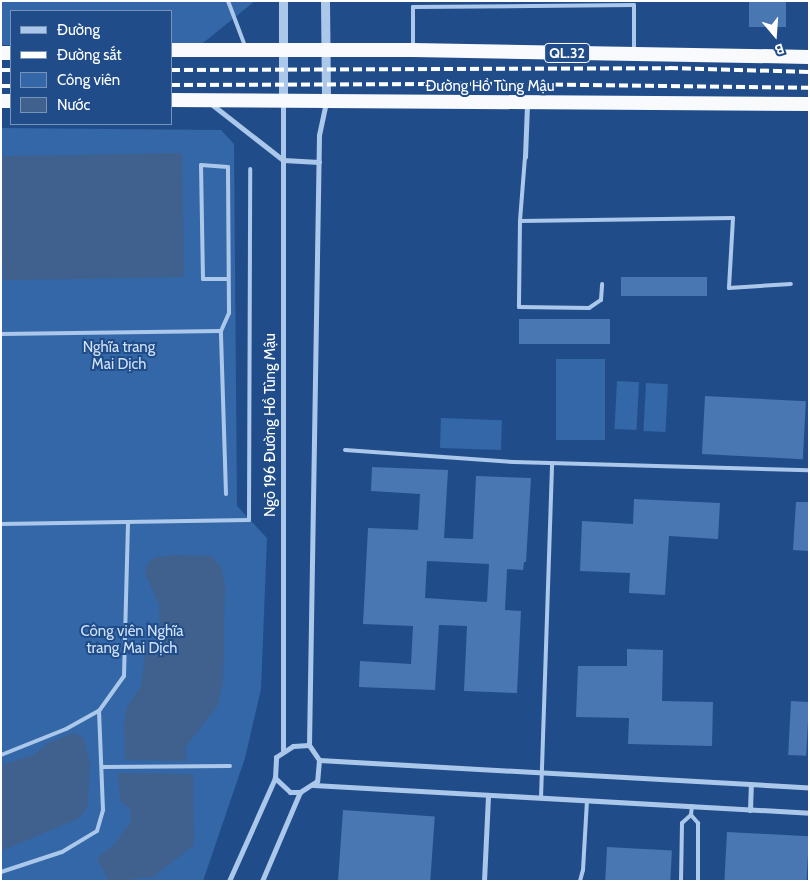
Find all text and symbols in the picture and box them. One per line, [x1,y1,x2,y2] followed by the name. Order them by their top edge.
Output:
[10,10,172,125] legend
[750,10,800,60] north arrow
[57,21,100,39] text: Đường
[773,39,787,59] text: B
[543,42,591,64] road number: QL.32
[57,46,122,64] text: Đường sắt
[57,71,120,89] text: Công viên
[425,78,555,96] street label: Đường Hồ Tùng Mậu
[57,96,90,114] text: Nước
[262,333,280,517] street label: Ngõ 196 Đường Hồ Tùng Mậu
[83,338,155,373] park label: Nghĩa trang Mai Dịch
[81,622,183,657] park label: Công viên Nghĩa trang Mai Dịch

